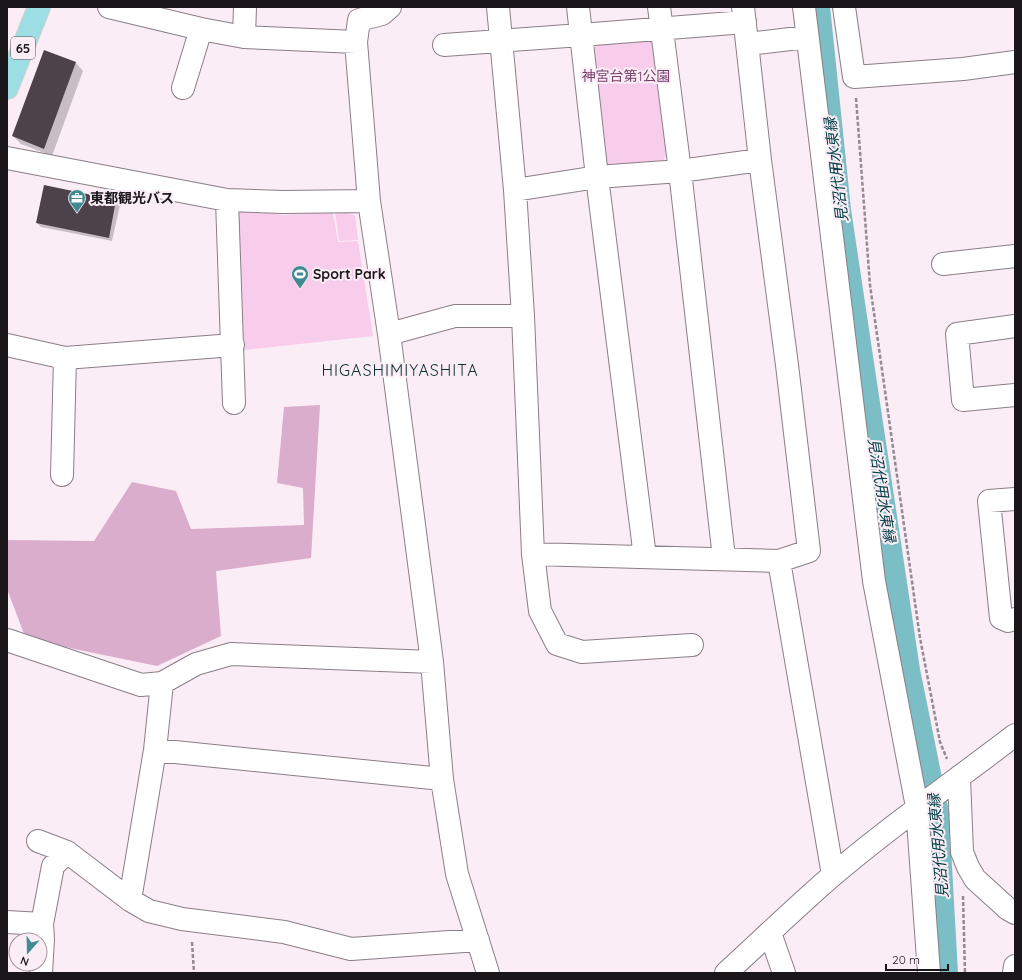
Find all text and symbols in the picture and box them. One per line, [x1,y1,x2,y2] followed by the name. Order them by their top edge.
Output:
[11,37,35,59] road number: 65
[581,67,671,85] park label: 神宮台第1公園
[820,115,852,223] water label: 見沼代用水東縁
[67,188,87,213] office icon: 東都観光バス
[90,189,174,207] place label: 東都観光バス
[290,264,310,289] sports icon: Sport Park
[313,265,386,283] place label: Sport Park
[321,360,479,380] district label: HIGASHIMIYASHITA
[864,437,900,545] water label: 見沼代用水東縁
[924,791,952,899] water label: 見沼代用水東縁
[8,932,48,972] north arrow
[886,946,948,972] scale bar
[892,952,920,967] text: 20 m
[18,953,31,969] text: N

